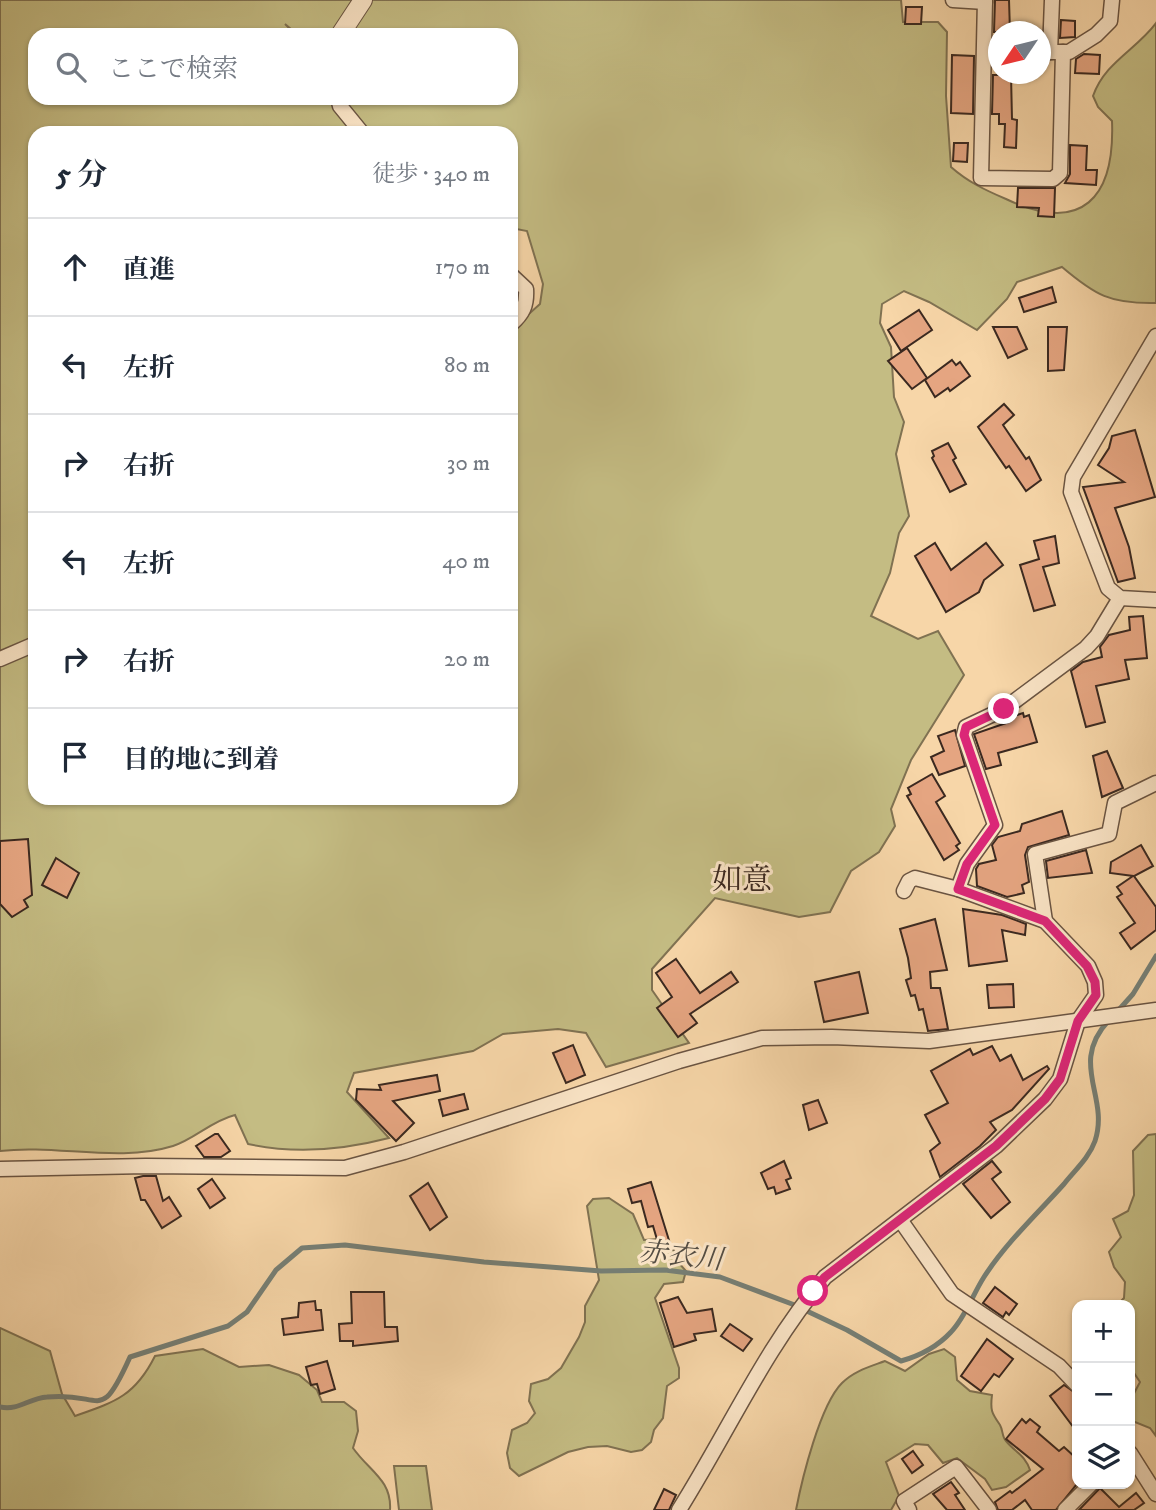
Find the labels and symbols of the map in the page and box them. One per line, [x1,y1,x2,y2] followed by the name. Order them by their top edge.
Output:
[988,21,1051,84] north arrow
[988,693,1019,724] route end
[712,862,772,899] district label: 如意
[637,1234,728,1278] water label: 赤衣川
[797,1275,828,1306] route start

